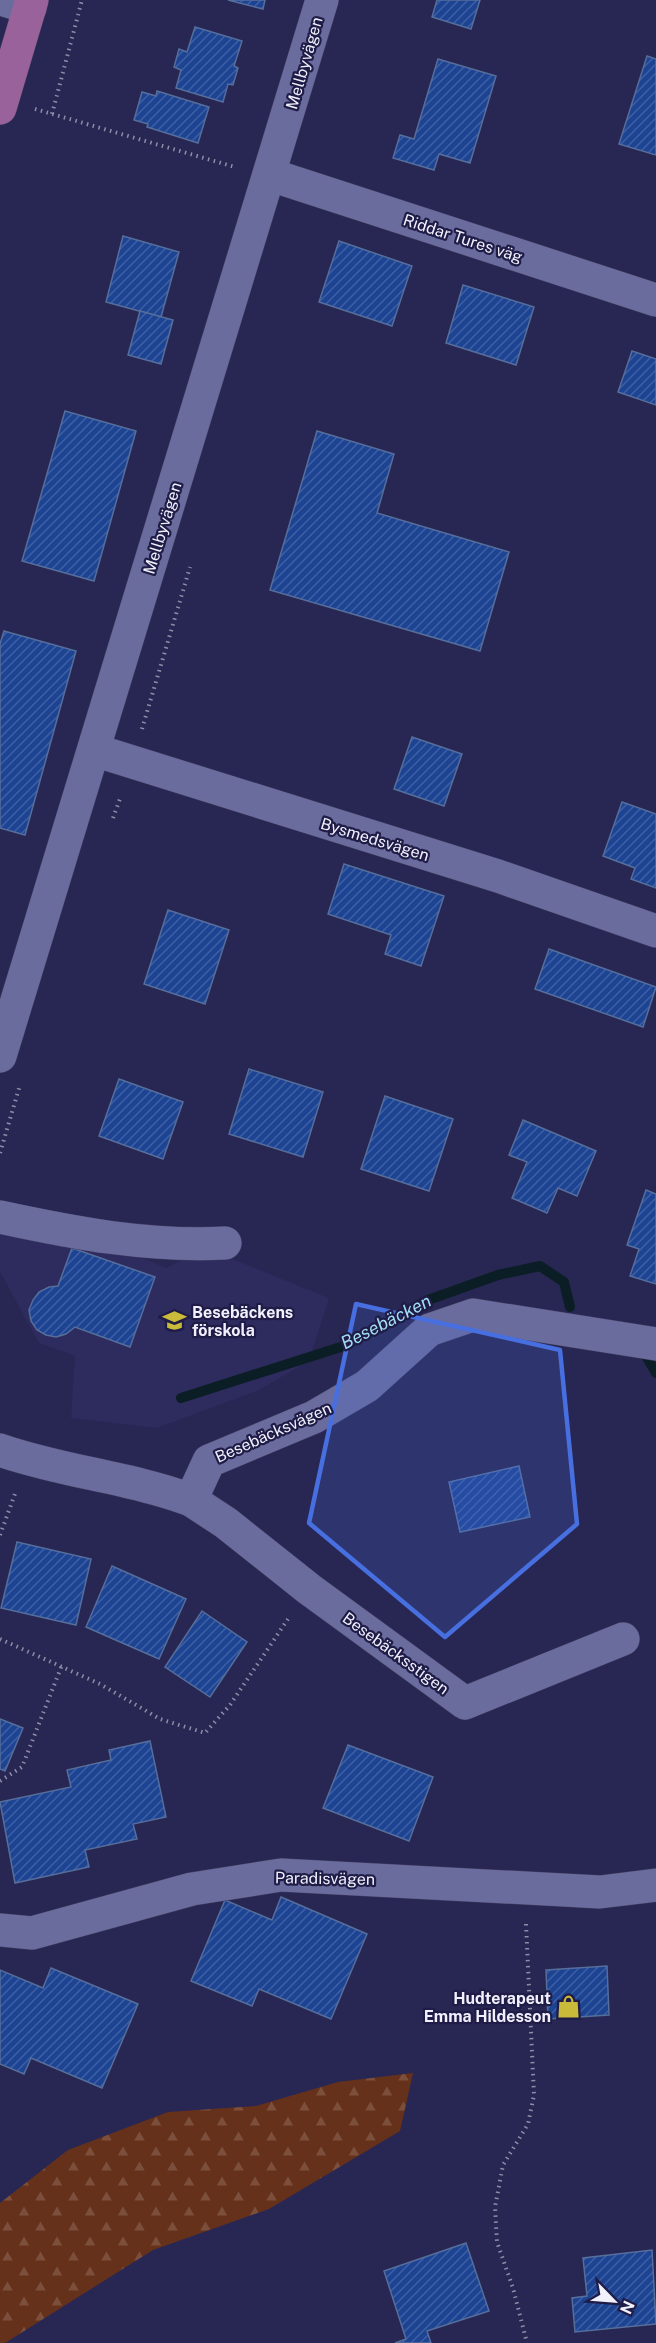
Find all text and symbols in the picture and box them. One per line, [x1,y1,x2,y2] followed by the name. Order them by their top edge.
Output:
[282,15,327,112] street label: Mellbyvägen
[401,210,525,267] street label: Riddar Tures väg
[139,480,186,577] street label: Mellbyvägen
[318,814,431,865] street label: Bysmedsvägen
[337,1290,434,1353] water label: Besebäcken
[192,1303,293,1340] place label: Besebäckens förskola
[161,1308,187,1334] school or university icon: Besebäckens förskola
[212,1398,334,1467] street label: Besebäcksvägen
[339,1608,453,1698] street label: Besebäcksstigen
[275,1868,375,1889] street label: Paradisvägen
[424,1989,551,2026] place label: Hudterapeut Emma Hildesson
[556,1994,582,2020] shop icon: Hudterapeut Emma Hildesson
[584,2271,644,2331] north arrow
[616,2297,638,2317] text: N

